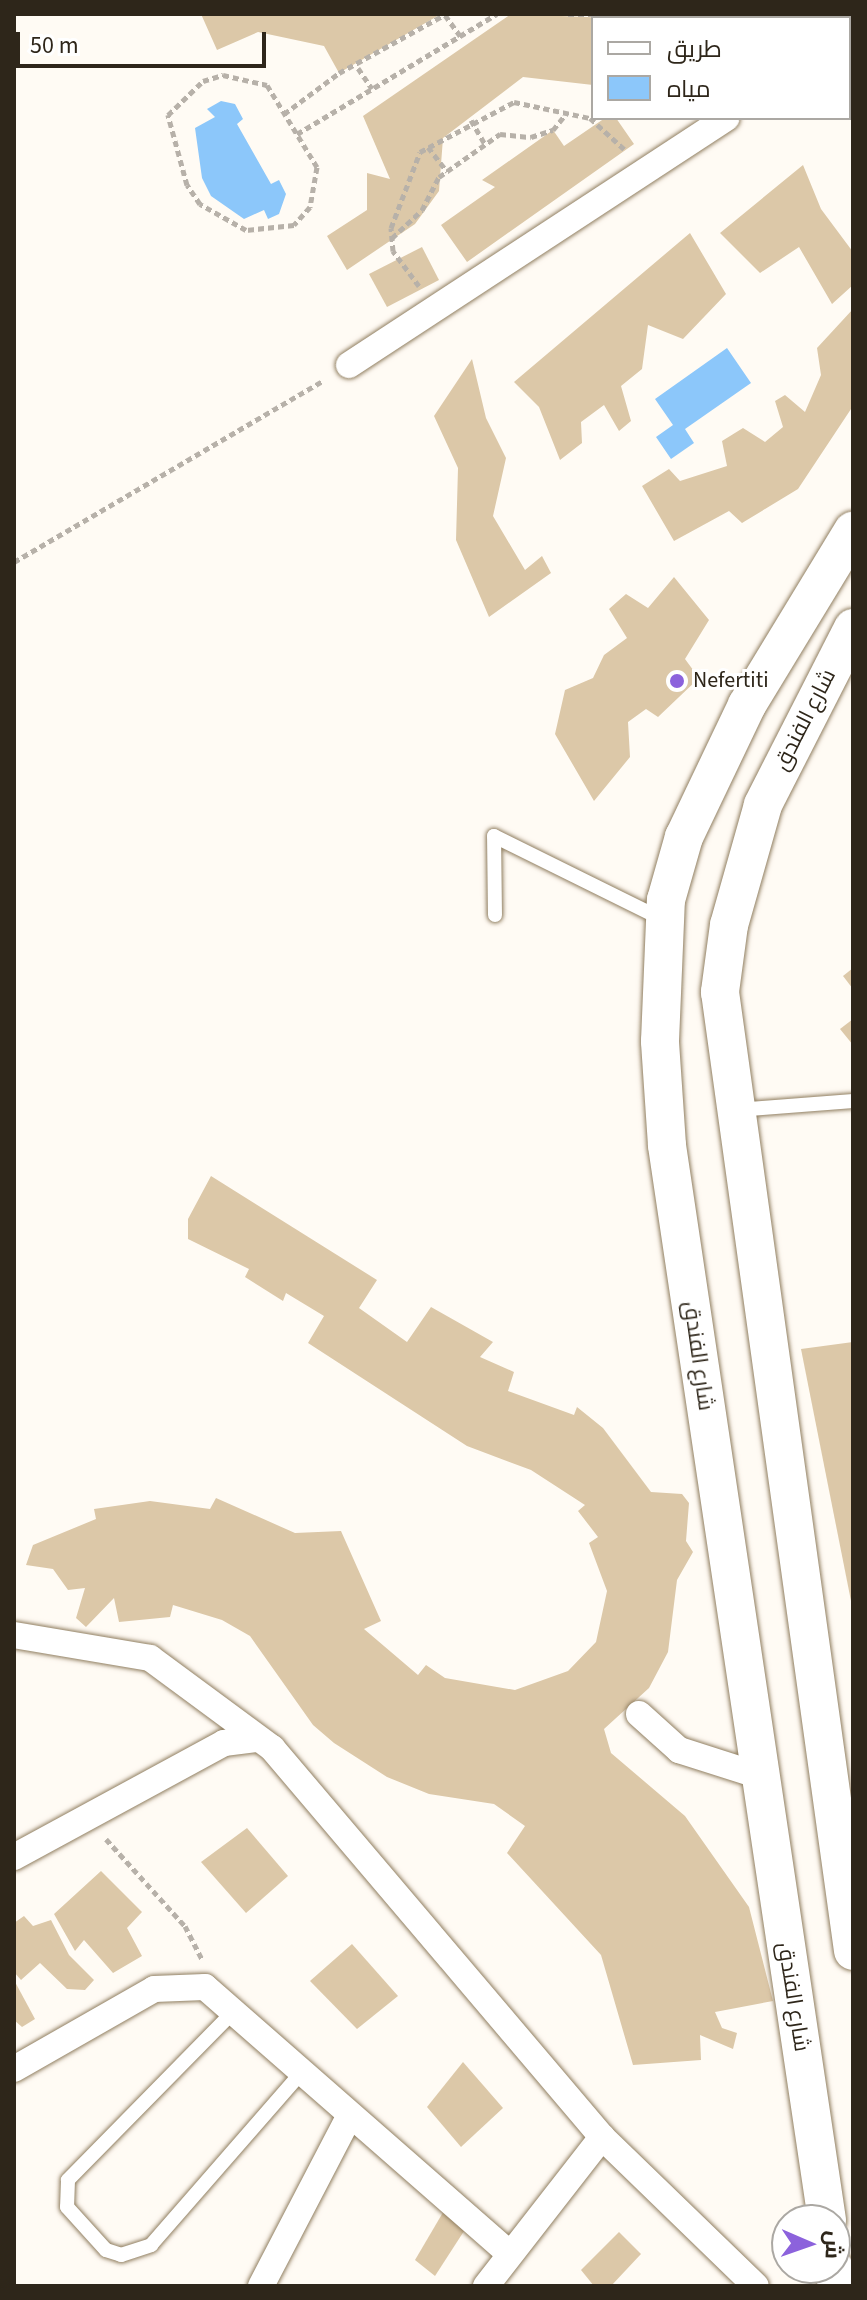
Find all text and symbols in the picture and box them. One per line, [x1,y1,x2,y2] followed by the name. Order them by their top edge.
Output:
[20,16,270,66] scale bar
[591,16,851,120] legend
[30,28,79,63] text: 50 m
[667,32,722,67] text: طريق
[667,72,711,107] text: مياه
[768,665,842,775] street label: شارع الفندق
[693,668,769,694] place label: Nefertiti
[668,672,686,690] marker: Nefertiti
[677,1300,719,1412] street label: شارع الفندق
[771,1940,815,2054] street label: شارع الفندق
[771,2204,851,2284] north arrow
[817,2230,849,2259] text: ش

